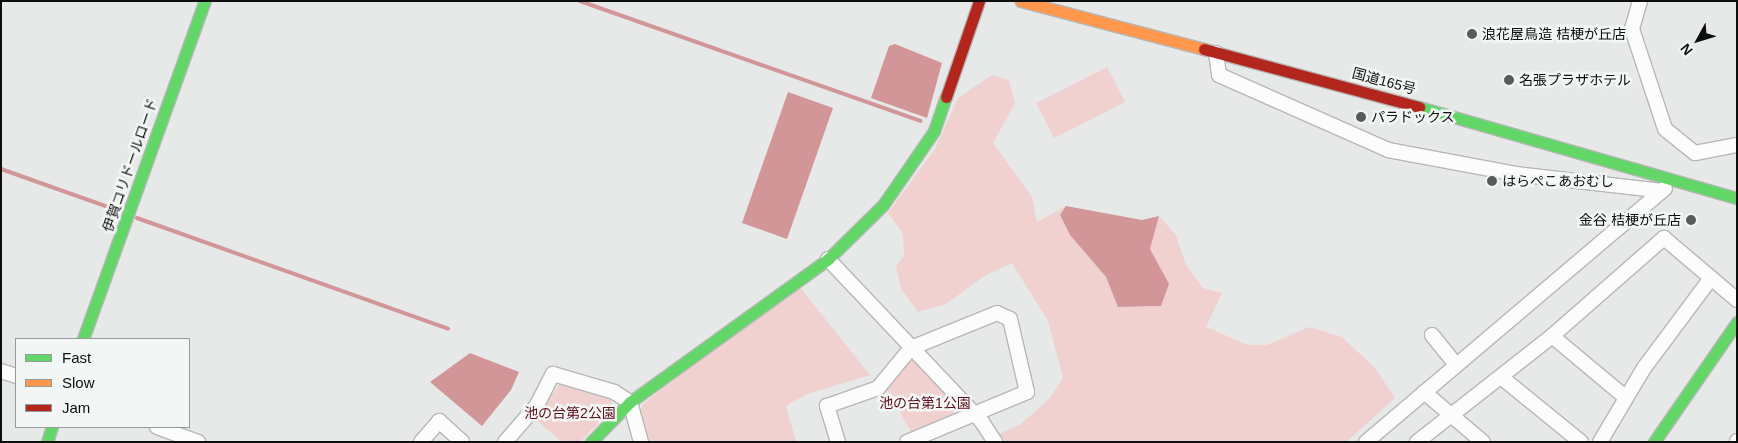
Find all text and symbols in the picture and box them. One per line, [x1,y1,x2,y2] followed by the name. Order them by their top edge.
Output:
[1673,15,1723,65] north arrow
[1482,26,1626,42] place label: 浪花屋鳥造 桔梗が丘店
[1466,28,1478,40] marker: 浪花屋鳥造 桔梗が丘店
[1677,40,1696,58] text: N
[1350,64,1418,98] street label: 国道165号
[1519,72,1631,88] place label: 名張プラザホテル
[1503,74,1515,86] marker: 名張プラザホテル
[99,96,161,234] street label: 伊賀コリドールロード
[1371,109,1455,125] place label: パラドックス
[1355,111,1367,123] marker: パラドックス
[1502,173,1614,189] place label: はらぺこあおむし
[1486,175,1498,187] marker: はらぺこあおむし
[1579,212,1681,228] place label: 金谷 桔梗が丘店
[1685,214,1697,226] marker: 金谷 桔梗が丘店
[15,338,190,428] legend
[62,349,91,366] text: Fast
[62,374,95,391] text: Slow
[879,395,971,411] park label: 池の台第1公園
[62,399,90,416] text: Jam
[524,405,616,421] park label: 池の台第2公園

